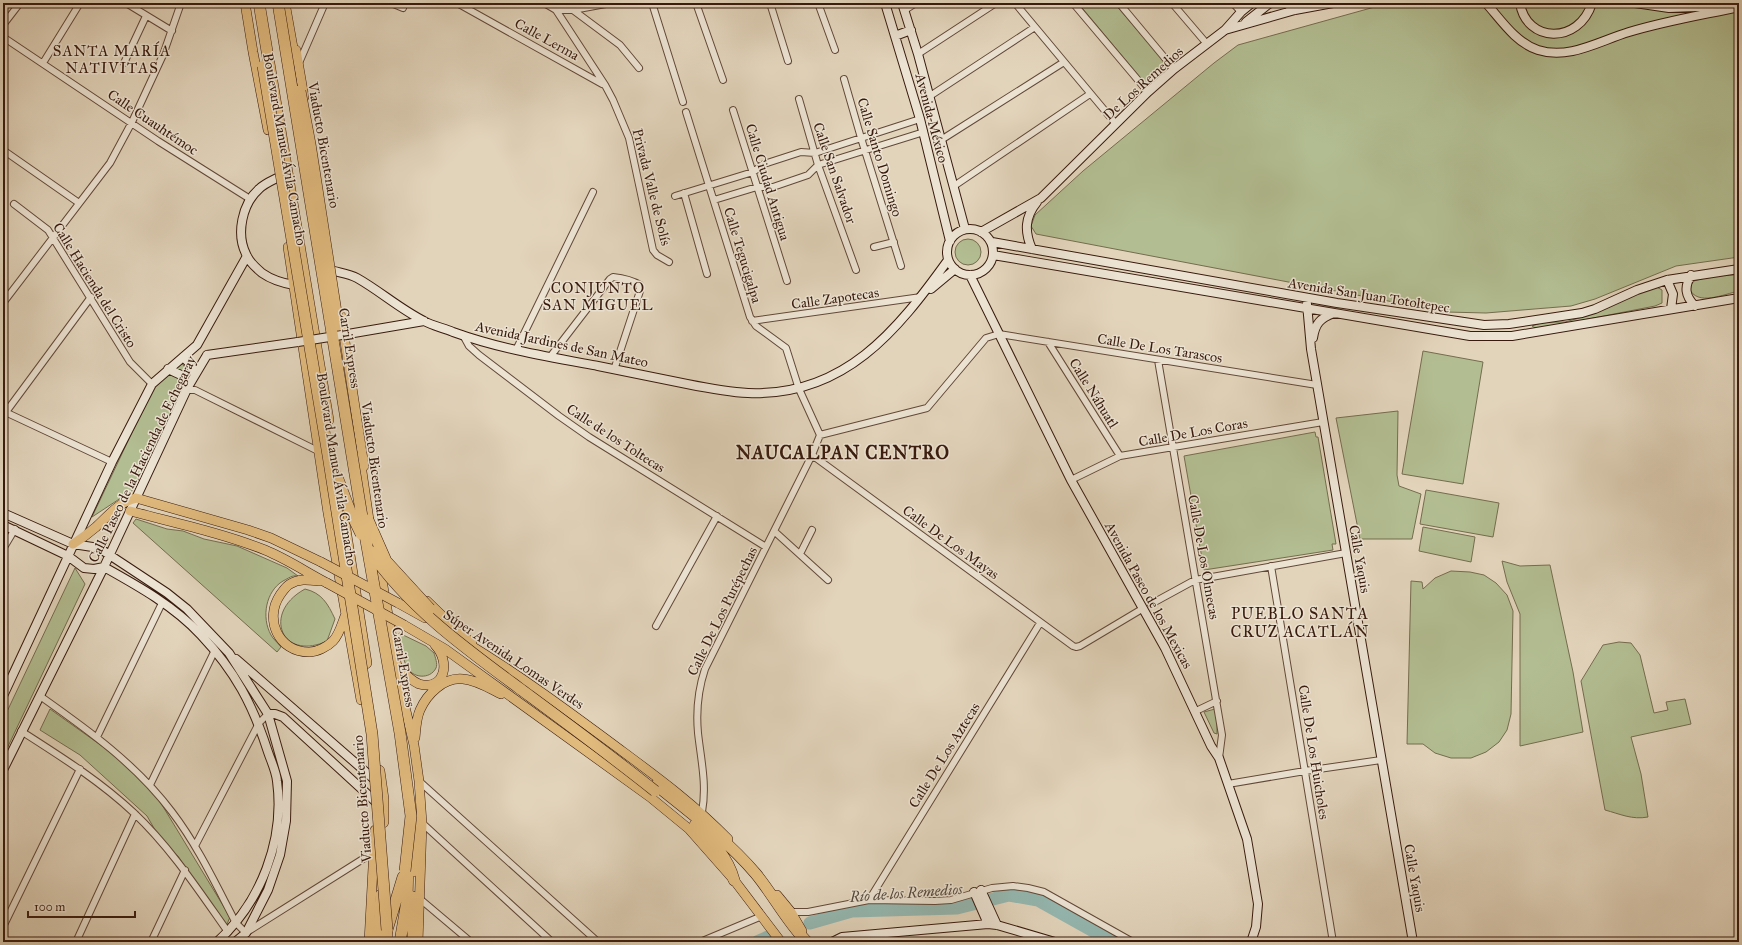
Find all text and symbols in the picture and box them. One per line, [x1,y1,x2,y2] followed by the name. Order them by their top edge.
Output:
[512,15,582,64] street label: Calle Lerma
[53,41,171,77] district label: SANTA MARÍA NATIVITAS
[1100,43,1187,124] street label: De Los Remedios
[259,51,312,247] street label: Boulevard Manuel Ávila Camacho
[911,71,952,165] street label: Avenida México
[304,80,343,209] street label: Viaducto Bicentenario
[104,86,201,159] street label: Calle Cuauhtémoc
[853,96,906,219] street label: Calle Santo Domingo
[809,120,860,227] street label: Calle San Salvador
[742,122,793,243] street label: Calle Ciudad Antigua
[629,127,674,247] street label: Privada Valle de Solís
[720,205,765,305] street label: Calle Tegucigalpa
[49,220,140,351] street label: Calle Hacienda del Cristo
[1286,274,1451,318] street label: Avenida San Juan Totoltepec
[543,279,653,314] district label: CONJUNTO SAN MIGUEL
[790,284,880,313] street label: Calle Zapotecas
[335,307,364,389] street label: Carril Express
[473,318,650,372] street label: Avenida Jardines de San Mateo
[1096,330,1224,367] street label: Calle De Los Tarascos
[85,353,200,565] street label: Calle Paseo de la Hacienda de Echegaray
[1065,355,1122,431] street label: Calle Náhuatl
[313,371,362,567] street label: Boulevard Manuel Ávila Camacho
[357,400,392,529] street label: Viaducto Bicentenario
[563,400,668,477] street label: Calle de los Toltecas
[1137,415,1249,450] street label: Calle De Los Coras
[736,442,950,464] district label: NAUCALPAN CENTRO
[1184,493,1223,621] street label: Calle De Los Olmecas
[899,502,1002,583] street label: Calle De Los Mayas
[1101,518,1196,672] street label: Avenida Paseo de los Mexicas
[1344,524,1374,595] street label: Calle Yaquis
[684,544,761,678] street label: Calle De Los Purépechas
[1231,604,1369,641] district label: PUEBLO SANTA CRUZ ACATLÁN
[440,606,587,713] street label: Súper Avenida Lomas Verdes
[388,626,419,708] street label: Carril Express
[1294,684,1333,821] street label: Calle De Los Huicholes
[905,699,984,811] street label: Calle De Los Aztecas
[350,735,376,864] street label: Viaducto Bicentenario
[1399,843,1429,914] street label: Calle Yaquis
[848,880,964,906] water label: Río de los Remedios
[28,893,135,919] scale bar
[34,900,65,914] text: 100 m

